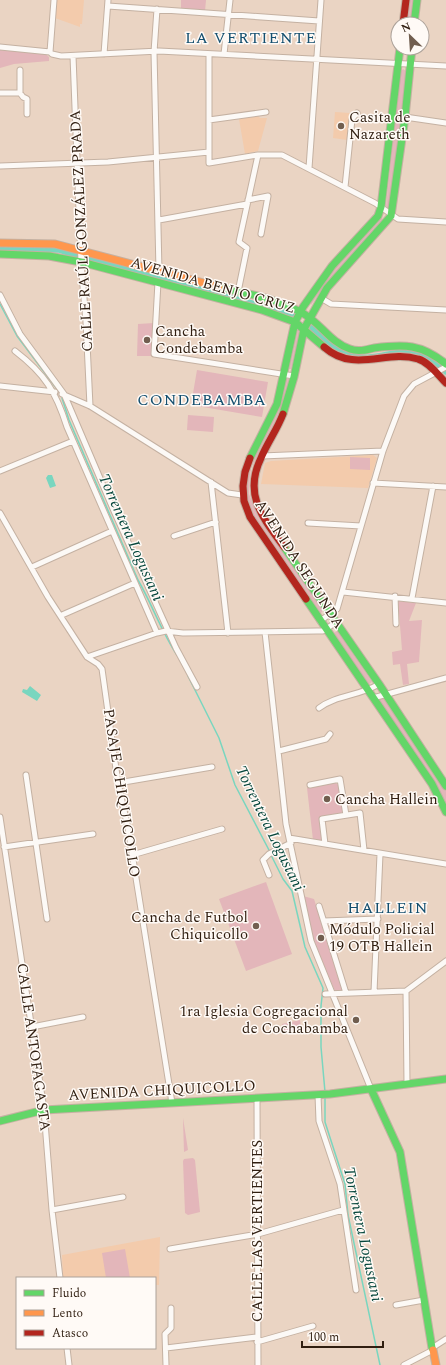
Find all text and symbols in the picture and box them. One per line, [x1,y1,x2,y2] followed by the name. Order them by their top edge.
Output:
[390,16,430,56] north arrow
[398,18,414,37] text: N
[185,26,317,50] district label: LA VERTIENTE
[349,106,410,146] place label: Casita de Nazareth
[64,109,99,352] street label: CALLE RAÚL GONZÁLEZ PRADA
[336,121,346,131] marker: Casita de Nazareth
[128,251,298,320] street label: AVENIDA BENJO CRUZ
[155,320,243,360] place label: Cancha Condebamba
[142,335,152,345] marker: Cancha Condebamba
[137,388,267,412] district label: CONDEBAMBA
[92,470,170,605] water label: Torrentera Logustani
[249,495,350,634] street label: AVENIDA SEGUNDA
[97,707,146,879] street label: PASAJE CHIQUICOLLO
[229,761,311,896] water label: Torrentera Logustani
[335,788,438,811] place label: Cancha Hallein
[322,794,332,804] marker: Cancha Hallein
[347,896,429,920] district label: HALLEIN
[131,906,248,946] place label: Cancha de Futbol Chiquicollo
[329,918,435,958] place label: Módulo Policial 19 OTB Hallein
[251,921,261,931] marker: Cancha de Futbol Chiquicollo
[316,933,326,943] marker: Módulo Policial 19 OTB Hallein
[10,962,57,1133] street label: CALLE ANTOFAGASTA
[180,1000,349,1040] place label: 1ra Iglesia Cogregacional de Cochabamba
[351,1015,361,1025] marker: 1ra Iglesia Cogregacional de Cochabamba
[68,1074,256,1107] street label: AVENIDA CHIQUICOLLO
[246,1140,269,1322] street label: CALLE LAS VERTIENTES
[337,1165,389,1304] water label: Torrentera Logustani
[16,1277,156,1349] legend
[52,1284,86,1303] text: Fluido
[52,1304,83,1323] text: Lento
[302,1323,383,1349] scale bar
[52,1324,88,1343] text: Atasco
[308,1328,339,1347] text: 100 m

